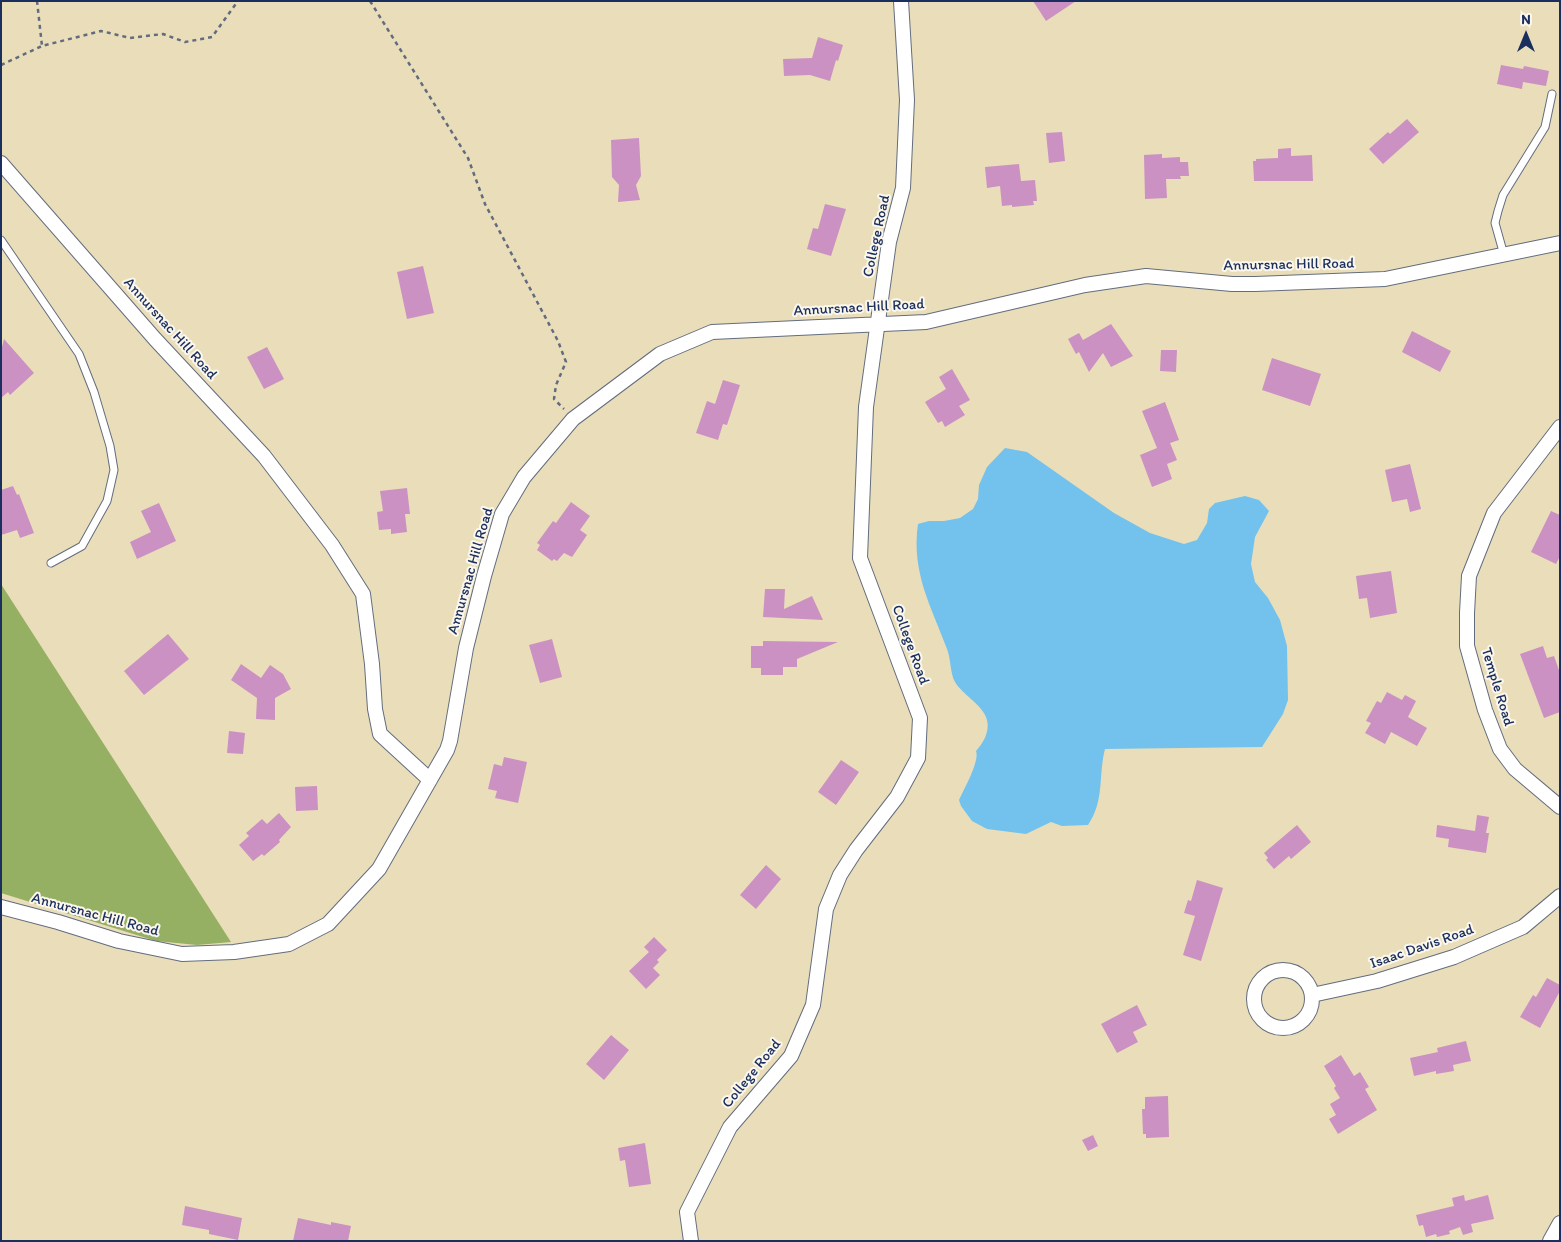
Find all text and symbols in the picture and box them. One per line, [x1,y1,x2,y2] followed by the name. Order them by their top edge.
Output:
[1501,10,1551,60] north arrow
[1521,11,1531,28] text: N
[860,193,894,279] street label: College Road
[1223,255,1355,275] street label: Annursnac Hill Road
[119,274,221,384] street label: Annursnac Hill Road
[793,296,925,320] street label: Annursnac Hill Road
[444,505,498,637] street label: Annursnac Hill Road
[887,603,933,687] street label: College Road
[1477,646,1517,728] street label: Temple Road
[29,889,161,941] street label: Annursnac Hill Road
[1368,921,1476,973] street label: Isaac Davis Road
[719,1036,785,1112] street label: College Road

